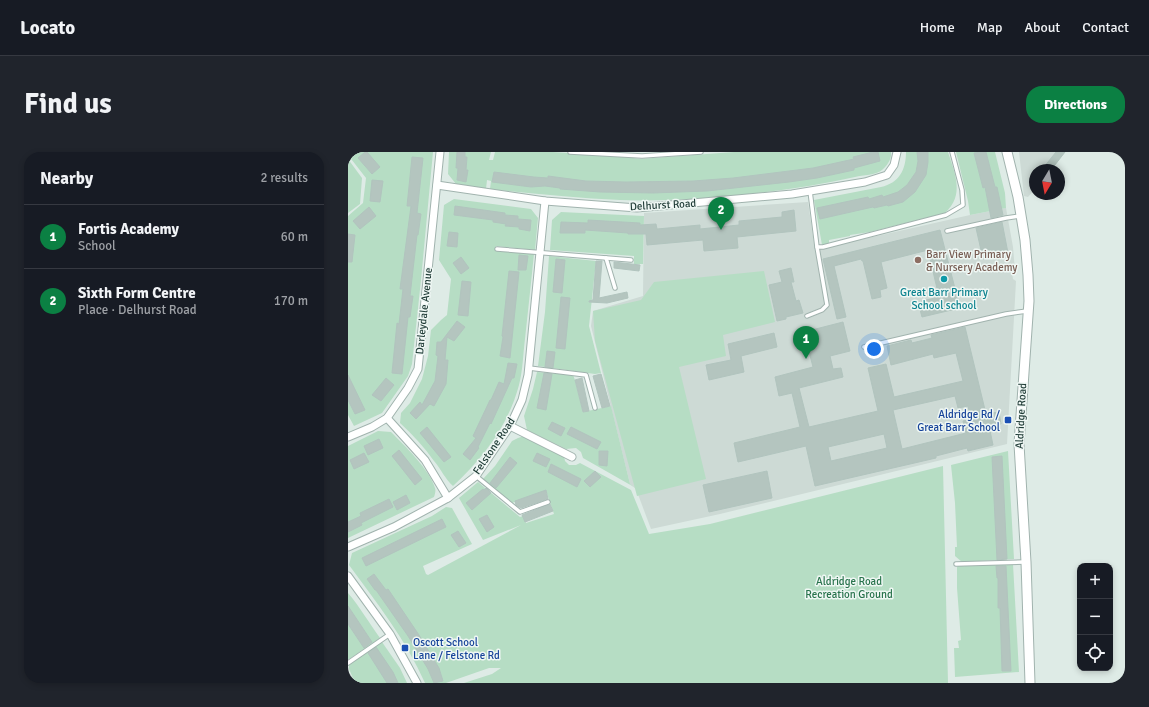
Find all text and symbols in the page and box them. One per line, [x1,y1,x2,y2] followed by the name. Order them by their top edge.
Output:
[20,16,75,40] text: Locato
[920,19,955,36] text: Home
[977,19,1002,36] text: Map
[1024,19,1060,36] text: About
[1082,19,1129,36] text: Contact
[1026,86,1125,123] button: Directions
[24,87,112,121] text: Find us
[1029,164,1065,200] north arrow
[40,168,93,189] text: Nearby
[260,170,308,186] text: 2 results
[629,197,697,213] street label: Delhurst Road
[708,197,734,230] pin: 2
[78,220,179,238] text: Fortis Academy
[49,229,57,245] text: 1
[281,229,308,245] text: 60 m
[78,238,116,254] text: School
[926,248,1018,274] place label: Barr View Primary & Nursery Academy
[913,255,923,265] marker: Barr View Primary & Nursery Academy
[413,267,435,355] street label: Darleydale Avenue
[939,274,949,284] marker: Great Barr Primary School school
[78,284,196,302] text: Sixth Form Centre
[900,286,989,312] place label: Great Barr Primary School school
[49,293,57,309] text: 2
[274,293,308,309] text: 170 m
[78,302,197,318] text: Place · Delhurst Road
[793,326,819,359] pin: 1
[864,339,884,359] your location
[1013,383,1029,449] street label: Aldridge Road
[917,408,1000,434] place label: Aldridge Rd / Great Barr School
[470,415,518,477] street label: Felstone Road
[1003,415,1013,425] marker: Aldridge Rd / Great Barr School
[1077,563,1113,671] map controls
[1077,563,1113,599] button: +
[805,575,893,601] park label: Aldridge Road Recreation Ground
[1077,599,1113,635] button: −
[1077,635,1113,671] button: locate
[413,636,500,662] place label: Oscott School Lane / Felstone Rd
[400,643,410,653] marker: Oscott School Lane / Felstone Rd

